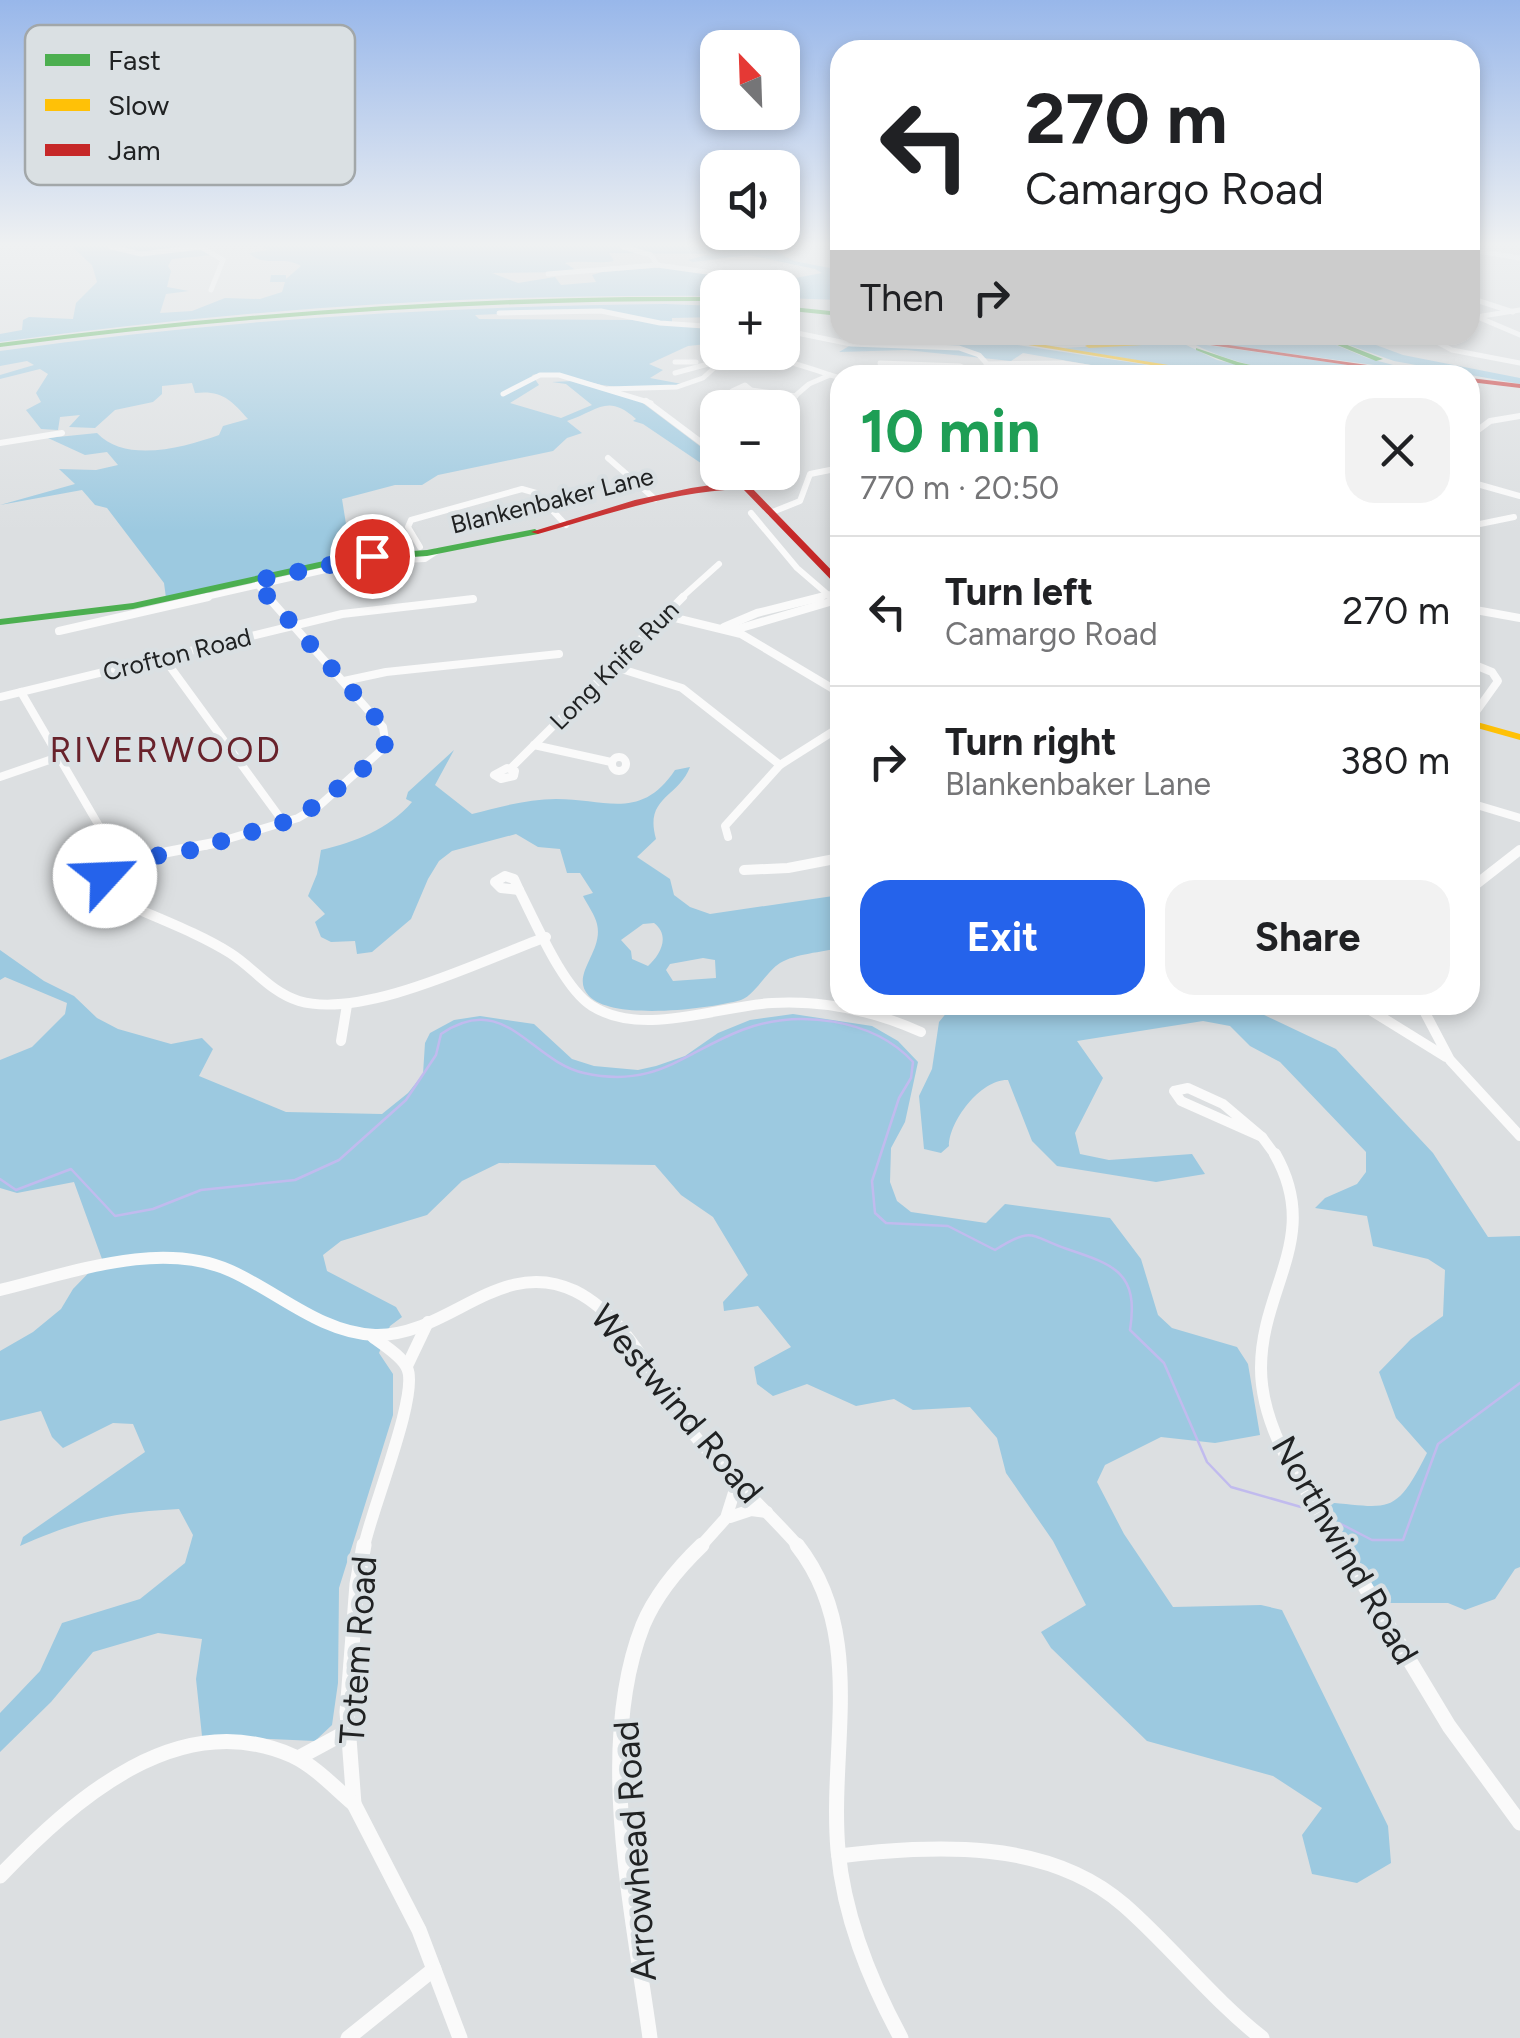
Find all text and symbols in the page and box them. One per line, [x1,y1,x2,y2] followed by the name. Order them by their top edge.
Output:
[25,25,355,185] legend
[700,30,800,130] north arrow
[700,30,800,490] map controls
[108,43,161,77] text: Fast
[1025,76,1228,161] text: 270 m
[860,80,990,210] icon: left
[108,88,169,122] text: Slow
[108,133,161,167] text: Jam
[700,150,800,250] button: sound
[1025,161,1324,215] text: Camargo Road
[700,270,800,370] button: +
[964,270,1019,325] icon: right
[860,275,944,321] text: Then
[700,390,800,490] button: −
[860,395,1041,467] text: 10 min
[1345,398,1450,503] button: close
[448,460,656,540] street label: Blankenbaker Lane
[860,469,1059,507] text: 770 m · 20:50
[330,514,415,599] pin
[345,529,400,584] icon: arrive
[945,569,1093,615] text: Turn left
[860,584,915,639] icon: left
[1342,588,1450,634] text: 270 m
[543,594,685,736] street label: Long Knife Run
[945,615,1158,653] text: Camargo Road
[100,621,254,687] street label: Crofton Road
[945,719,1117,765] text: Turn right
[50,729,282,771] district label: RIVERWOOD
[860,734,915,789] icon: right
[1340,738,1450,784] text: 380 m
[945,765,1211,803] text: Blankenbaker Lane
[53,824,157,928] position arrow
[860,880,1145,995] button: Exit
[1165,880,1450,995] button: Share
[582,1296,772,1512] street label: Westwind Road
[1263,1428,1427,1672] street label: Northwind Road
[330,1554,386,1746] street label: Totem Road
[605,1719,665,1983] street label: Arrowhead Road

